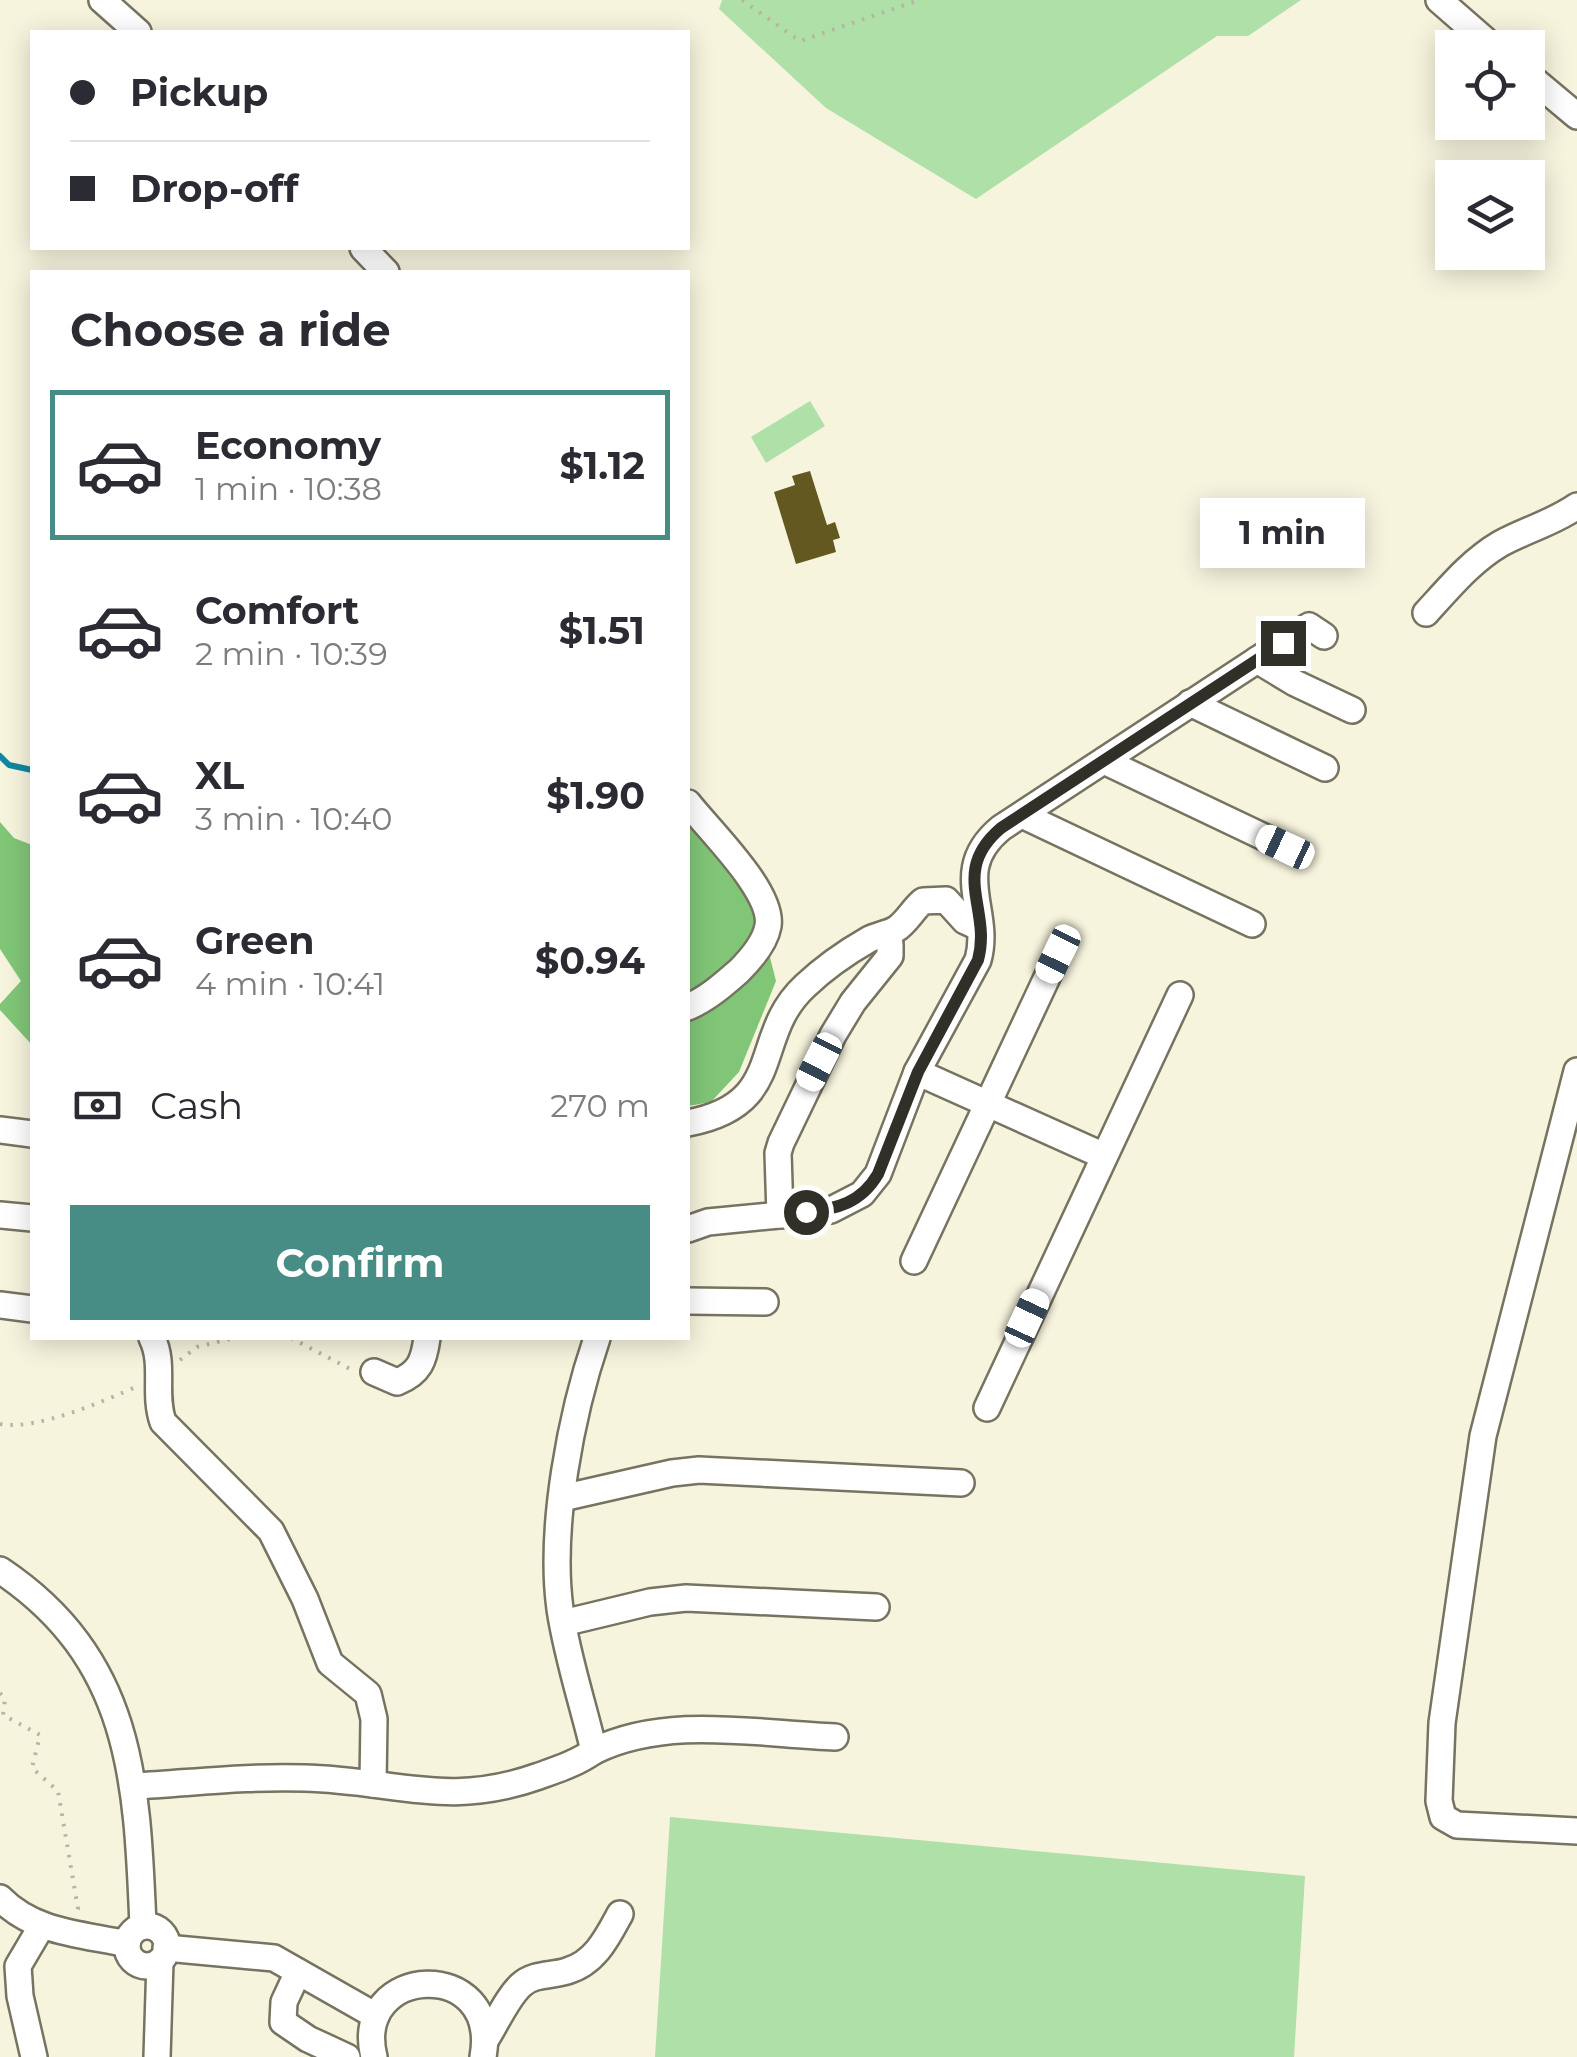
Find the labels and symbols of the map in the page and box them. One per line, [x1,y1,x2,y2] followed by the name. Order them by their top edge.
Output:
[1200,498,1366,568] callout: 1 min
[1261,621,1306,666] route end
[1251,821,1319,873] car
[1031,920,1085,988] car
[792,1028,846,1096] car
[784,1190,829,1235] route start
[1001,1284,1053,1352] car

